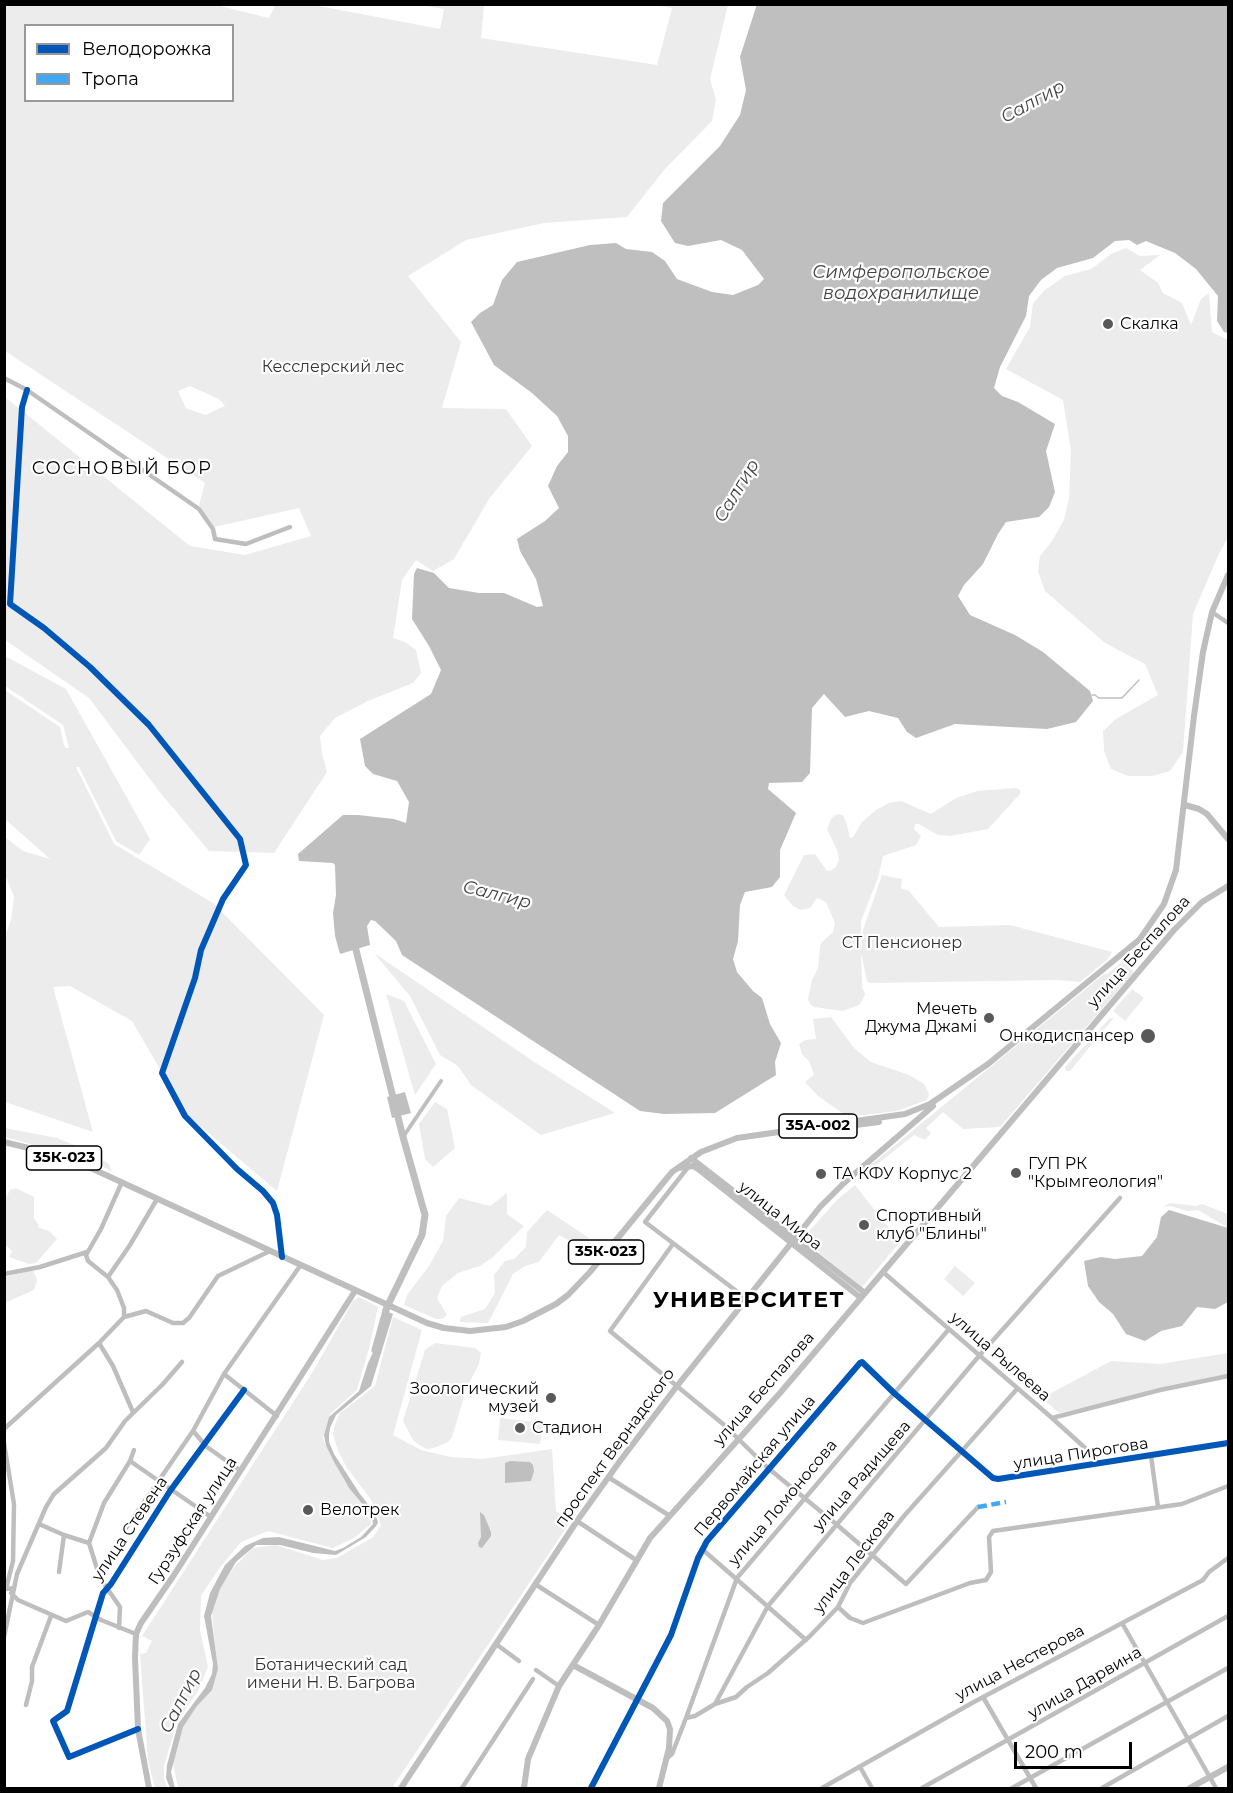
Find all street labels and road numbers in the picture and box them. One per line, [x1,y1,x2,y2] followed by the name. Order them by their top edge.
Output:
[1084,892,1194,1012] street label: улица Беспалова
[779,1114,857,1138] road number: 35А-002
[26,1146,101,1170] road number: 35К-023
[734,1177,826,1255] street label: улица Мира
[568,1240,644,1264] road number: 35К-023
[946,1308,1054,1406] street label: улица Рылеева
[709,1328,819,1450] street label: улица Беспалова
[551,1365,679,1531] street label: проспект Вернадского
[690,1392,820,1540] street label: Первомайская улица
[809,1417,915,1535] street label: улица Радищева
[1012,1434,1150,1474] street label: улица Пирогова
[725,1436,841,1570] street label: улица Ломоносова
[145,1454,241,1588] street label: Гурзуфская улица
[88,1473,172,1585] street label: улица Стевена
[809,1507,899,1617] street label: улица Лескова
[952,1621,1088,1705] street label: улица Нестерова
[1025,1643,1145,1723] street label: улица Дарвина

